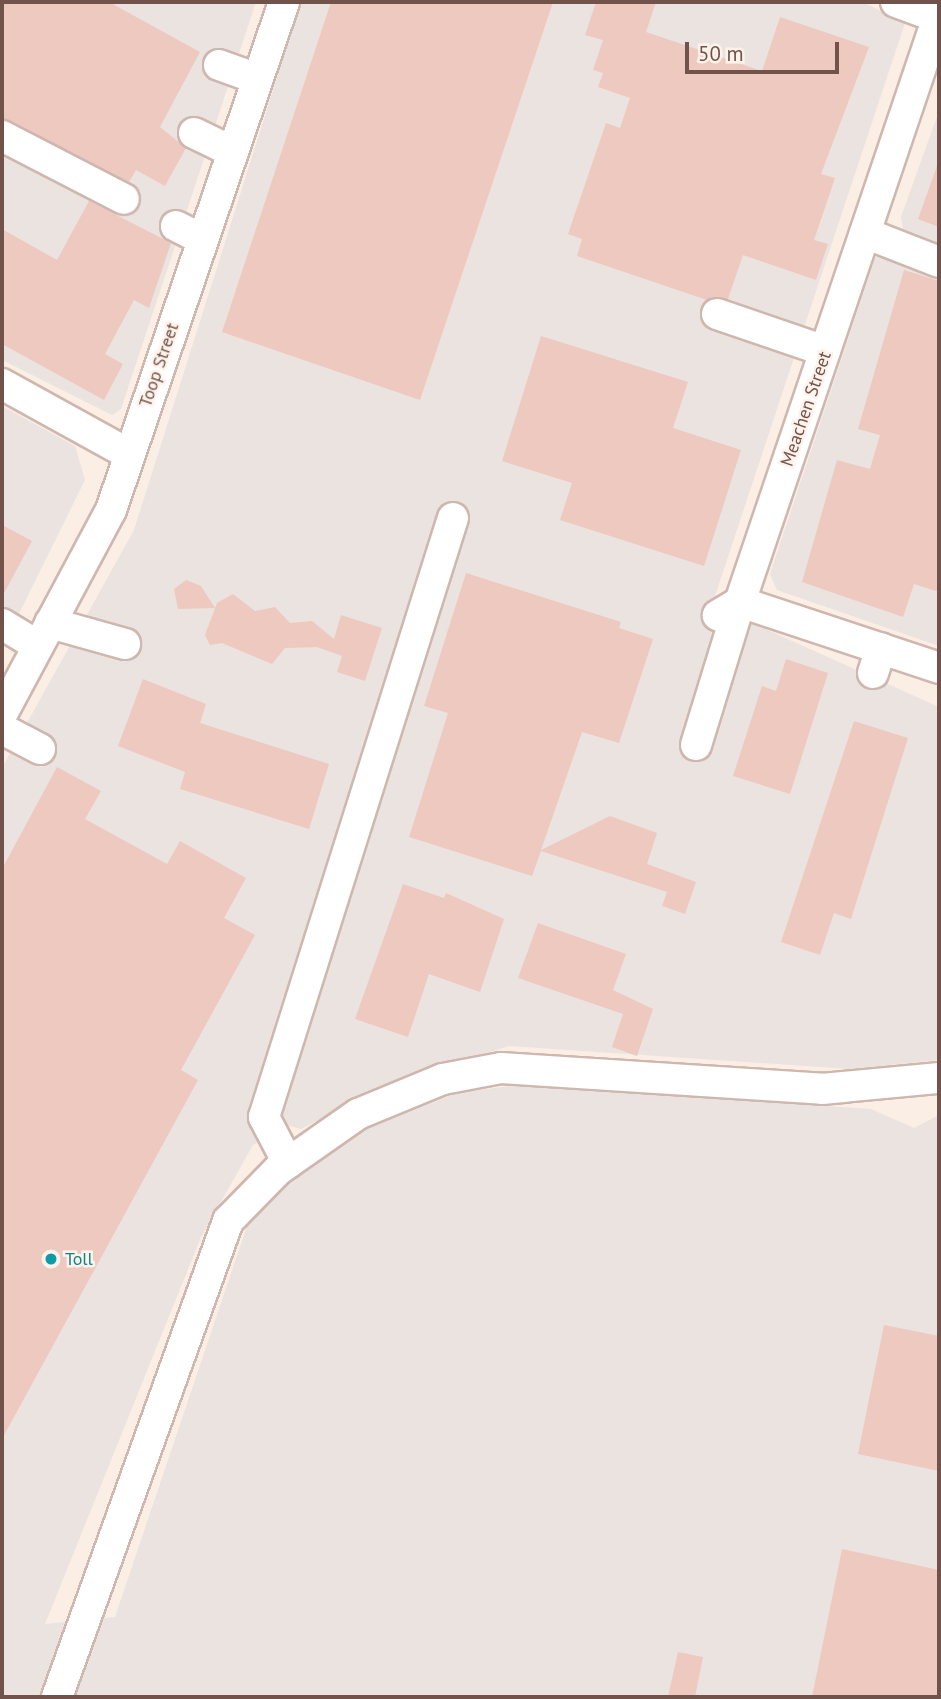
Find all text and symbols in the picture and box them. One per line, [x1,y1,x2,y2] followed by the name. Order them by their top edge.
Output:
[689,28,843,72] scale bar
[698,40,744,67] text: 50 m
[135,320,183,410] street label: Toop Street
[776,349,836,469] street label: Meachen Street
[65,1248,93,1270] place label: Toll
[43,1251,59,1267] marker: Toll

